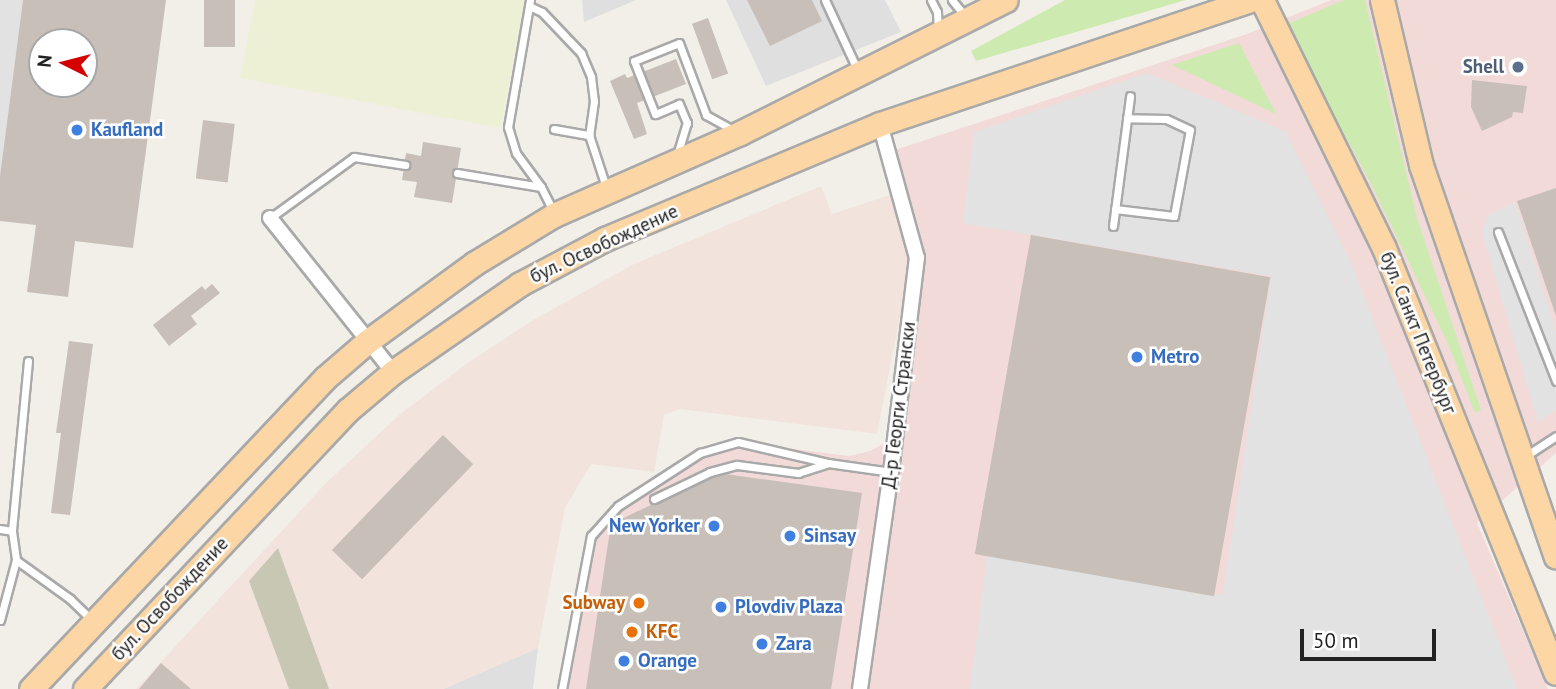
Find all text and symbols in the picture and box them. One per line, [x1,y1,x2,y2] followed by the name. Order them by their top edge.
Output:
[28,28,98,98] north arrow
[32,54,57,68] text: N
[1463,56,1504,78] place label: Shell
[1510,59,1526,75] marker: Shell
[91,119,163,141] place label: Kaufland
[69,122,85,138] marker: Kaufland
[526,199,682,289] street label: бул. Освобождение
[1375,248,1461,418] street label: бул. Санкт Петербург
[877,320,921,490] street label: Д-р Георги Странски
[1151,346,1199,368] place label: Metro
[1129,349,1145,365] marker: Metro
[608,515,700,537] place label: New Yorker
[706,518,722,534] marker: New Yorker
[804,525,856,547] place label: Sinsay
[782,528,798,544] marker: Sinsay
[106,532,234,666] street label: бул. Освобождение
[562,592,625,614] place label: Subway
[631,595,647,611] marker: Subway
[735,596,844,618] place label: Plovdiv Plaza
[713,599,729,615] marker: Plovdiv Plaza
[1304,616,1440,660] scale bar
[646,621,678,643] place label: KFC
[624,624,640,640] marker: KFC
[1313,627,1359,654] text: 50 m
[776,633,812,655] place label: Zara
[754,636,770,652] marker: Zara
[638,650,697,672] place label: Orange
[616,653,632,669] marker: Orange

